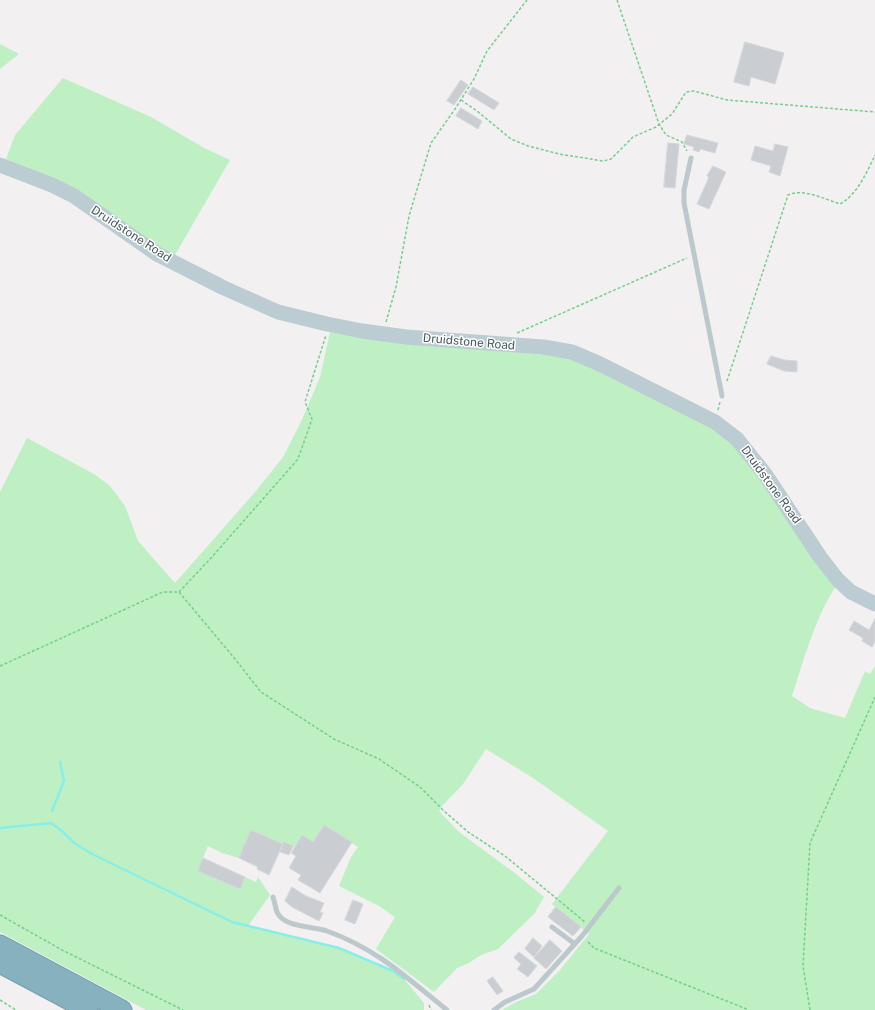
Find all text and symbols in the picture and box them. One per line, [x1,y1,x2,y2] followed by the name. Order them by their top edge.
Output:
[88,203,174,265] street label: Druidstone Road
[422,331,516,353] street label: Druidstone Road
[738,443,804,527] street label: Druidstone Road

